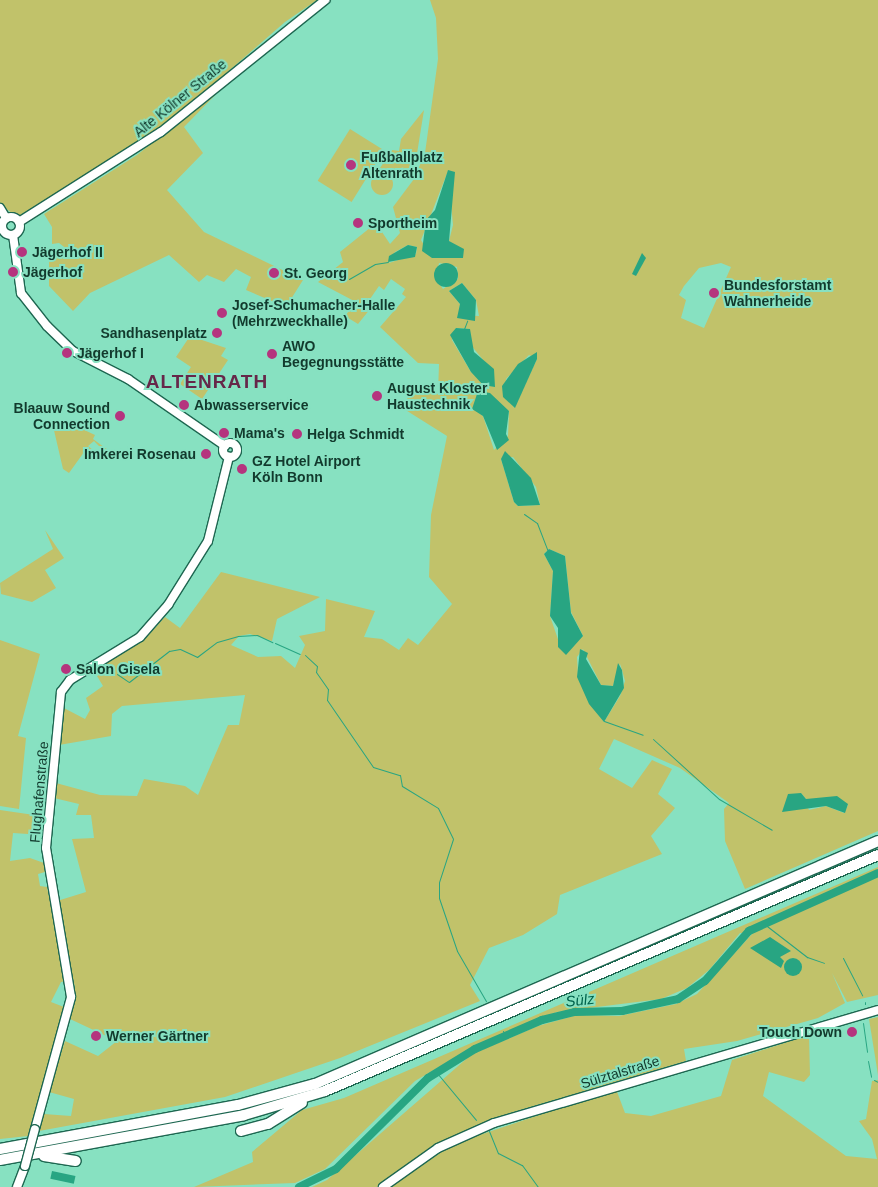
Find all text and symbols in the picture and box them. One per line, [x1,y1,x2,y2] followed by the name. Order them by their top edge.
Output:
[130,55,230,141] street label: Alte Kölner Straße
[361,149,443,182] place label: Fußballplatz Altenrath
[345,159,357,171] marker: Fußballplatz Altenrath
[368,215,437,231] place label: Sportheim
[352,217,364,229] marker: Sportheim
[32,244,103,260] place label: Jägerhof II
[16,246,28,258] marker: Jägerhof II
[23,264,82,280] place label: Jägerhof
[284,265,347,281] place label: St. Georg
[7,266,19,278] marker: Jägerhof
[268,267,280,279] marker: St. Georg
[724,277,831,310] place label: Bundesforstamt Wahnerheide
[708,287,720,299] marker: Bundesforstamt Wahnerheide
[232,297,395,330] place label: Josef-Schumacher-Halle (Mehrzweckhalle)
[216,307,228,319] marker: Josef-Schumacher-Halle (Mehrzweckhalle)
[100,325,207,341] place label: Sandhasenplatz
[211,327,223,339] marker: Sandhasenplatz
[282,338,404,371] place label: AWO Begegnungsstätte
[77,345,144,361] place label: Jägerhof I
[61,347,73,359] marker: Jägerhof I
[266,348,278,360] marker: AWO Begegnungsstätte
[145,371,269,393] district label: ALTENRATH
[387,380,487,412] place label: August Kloster Haustechnik
[371,390,383,402] marker: August Kloster Haustechnik
[194,397,308,413] place label: Abwasserservice
[178,399,190,411] marker: Abwasserservice
[14,400,110,432] place label: Blaauw Sound Connection
[114,410,126,422] marker: Blaauw Sound Connection
[234,425,285,441] place label: Mama's
[307,426,404,442] place label: Helga Schmidt
[218,427,230,439] marker: Mama's
[291,428,303,440] marker: Helga Schmidt
[84,446,196,462] place label: Imkerei Rosenau
[200,448,212,460] marker: Imkerei Rosenau
[252,453,361,486] place label: GZ Hotel Airport Köln Bonn
[236,463,248,475] marker: GZ Hotel Airport Köln Bonn
[76,661,160,677] place label: Salon Gisela
[60,663,72,675] marker: Salon Gisela
[26,740,52,844] street label: Flughafenstraße
[565,990,595,1010] water label: Sülz
[759,1024,842,1040] place label: Touch Down
[846,1026,858,1038] marker: Touch Down
[106,1028,208,1044] place label: Werner Gärtner
[90,1030,102,1042] marker: Werner Gärtner
[578,1052,662,1092] street label: Sülztalstraße

